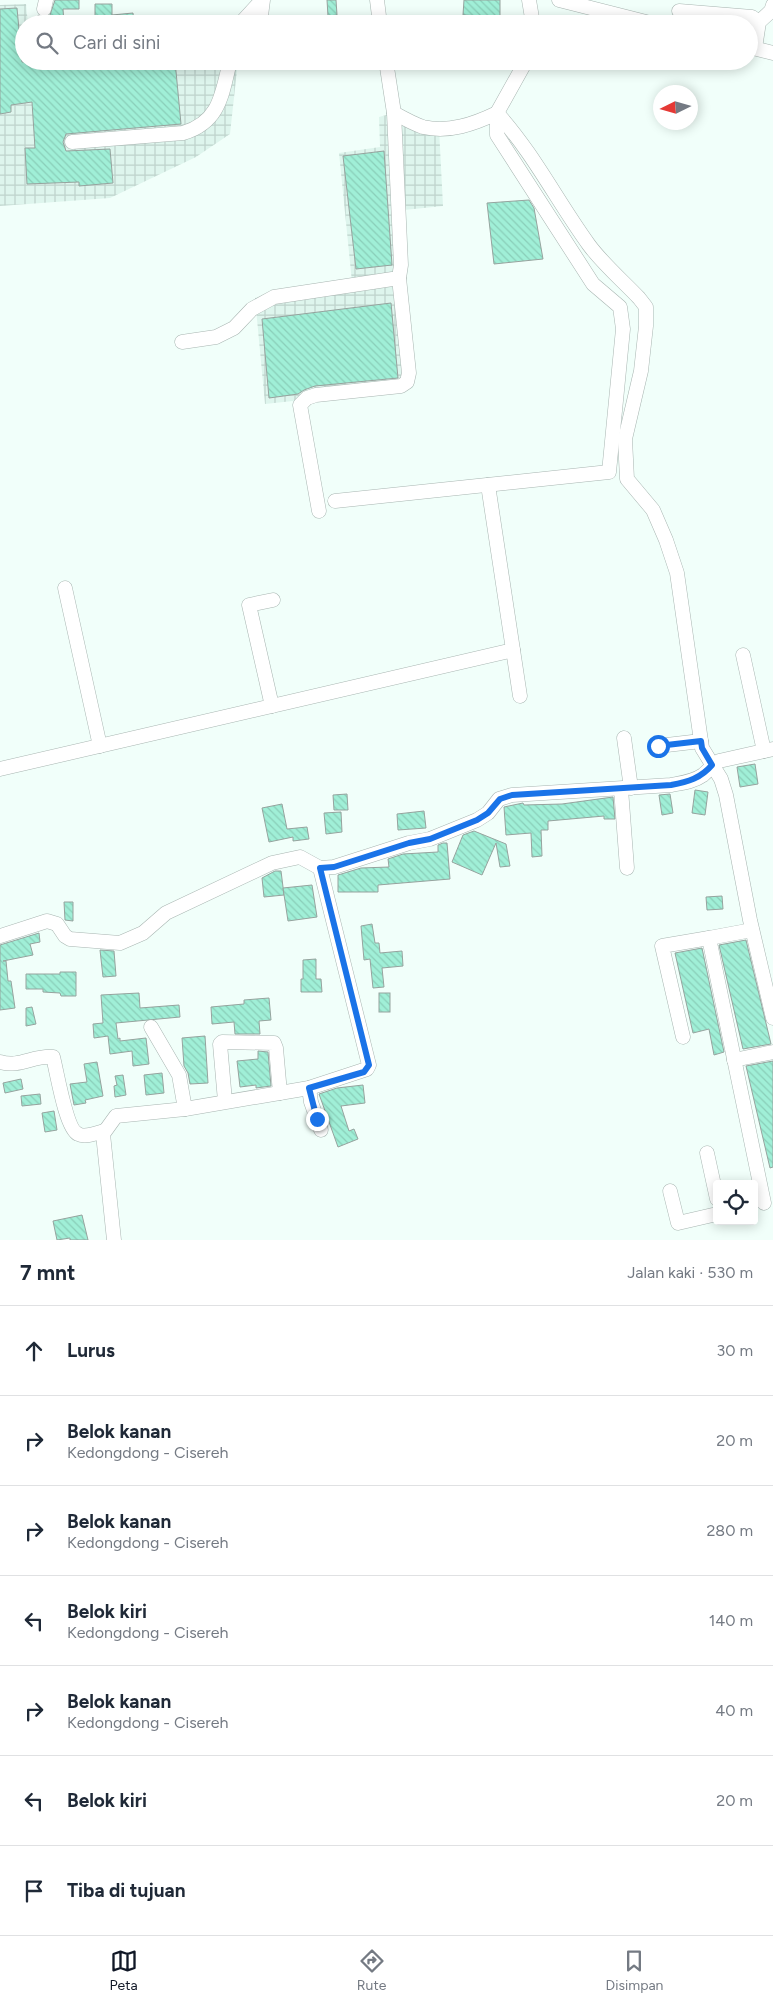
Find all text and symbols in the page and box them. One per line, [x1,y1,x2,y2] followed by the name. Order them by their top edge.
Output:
[15,15,758,70] search box
[33,29,61,57] icon: search
[73,31,160,54] text: Cari di sini
[653,85,698,130] north arrow
[647,735,670,758] route start
[306,1108,329,1131] route end
[713,1180,758,1225] map controls
[713,1180,758,1225] button: locate
[20,1260,75,1285] text: 7 mnt
[627,1263,753,1282] text: Jalan kaki · 530 m
[20,1337,48,1365] icon: ahead
[67,1339,115,1362] text: Lurus
[716,1341,753,1360] text: 30 m
[67,1420,171,1443] text: Belok kanan
[20,1427,48,1455] icon: right
[716,1431,753,1450] text: 20 m
[67,1443,228,1462] text: Kedongdong - Cisereh
[67,1510,171,1533] text: Belok kanan
[20,1517,48,1545] icon: right
[706,1521,753,1540] text: 280 m
[67,1533,228,1552] text: Kedongdong - Cisereh
[67,1600,147,1623] text: Belok kiri
[20,1607,48,1635] icon: left
[709,1611,753,1630] text: 140 m
[67,1623,228,1642] text: Kedongdong - Cisereh
[67,1690,171,1713] text: Belok kanan
[20,1697,48,1725] icon: right
[715,1701,753,1720] text: 40 m
[67,1713,228,1732] text: Kedongdong - Cisereh
[20,1787,48,1815] icon: left
[67,1789,147,1812] text: Belok kiri
[716,1791,753,1810] text: 20 m
[20,1877,48,1905] icon: arrive
[67,1879,186,1902] text: Tiba di tujuan
[110,1947,138,1994] tab: Peta
[357,1947,386,1994] tab: Rute
[606,1947,663,1994] tab: Disimpan

